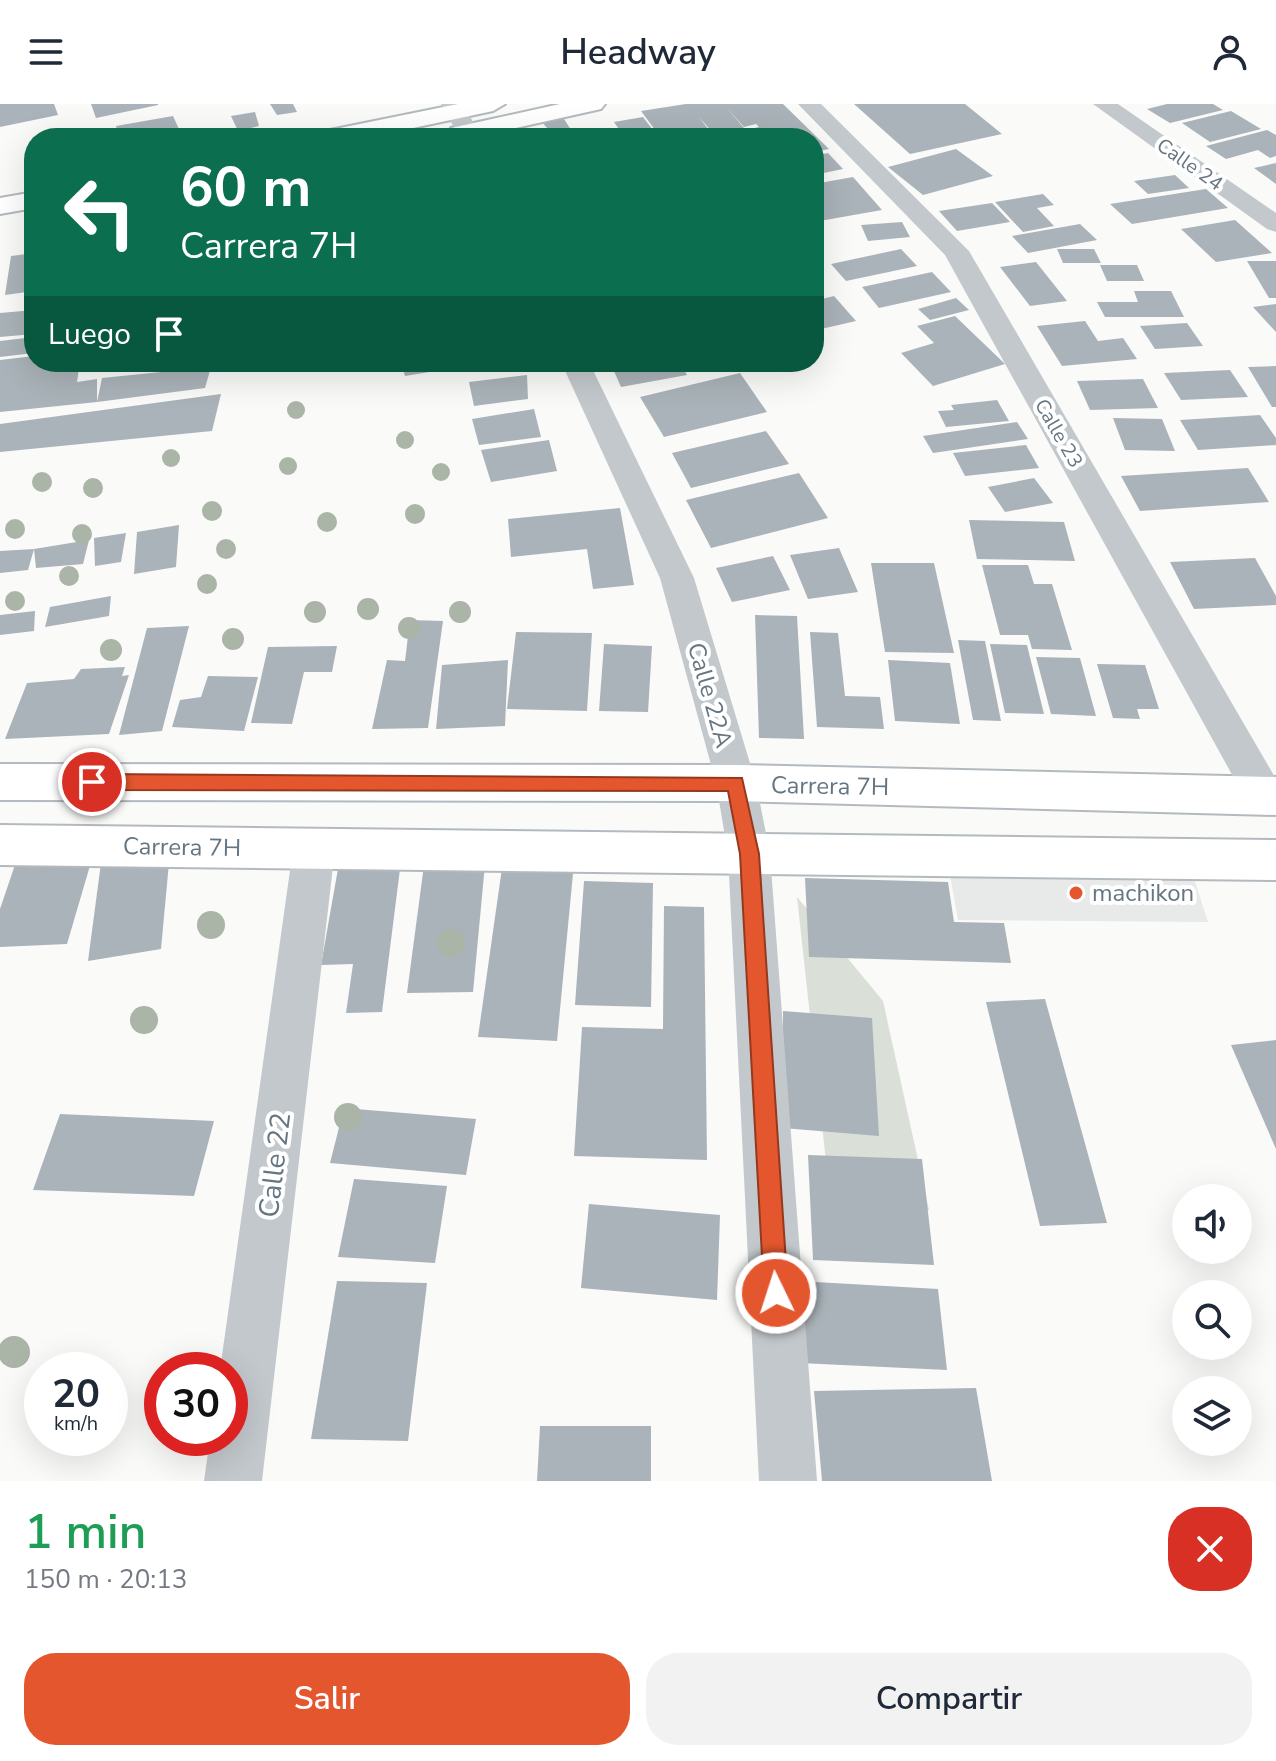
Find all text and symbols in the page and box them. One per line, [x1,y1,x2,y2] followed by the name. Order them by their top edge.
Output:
[560,28,716,77] text: Headway
[24,30,68,74] icon: menu
[1208,30,1252,74] icon: person
[1151,132,1228,197] street label: Calle 24
[180,149,311,226] text: 60 m
[48,160,152,264] icon: left
[180,222,357,271] text: Carrera 7H
[147,312,191,356] icon: arrive
[48,314,131,355] text: Luego
[1028,394,1089,473] street label: Calle 23
[680,639,740,752] street label: Calle 22A
[58,748,126,816] pin
[70,760,114,804] icon: arrive
[771,769,889,803] street label: Carrera 7H
[123,830,241,864] street label: Carrera 7H
[1092,877,1194,909] place label: machikon
[1067,884,1085,902] marker: machikon
[250,1111,300,1220] street label: Calle 22
[1172,1184,1252,1456] map controls
[1172,1184,1252,1264] button: sound
[734,1251,818,1335] position arrow
[1172,1280,1252,1360] button: search
[144,1352,248,1456] speed limit sign: 30
[52,1367,100,1421] text: 20
[1172,1376,1252,1456] button: layers
[54,1410,98,1437] text: km/h
[24,1499,146,1565] text: 1 min
[1168,1507,1252,1591] button: close
[24,1562,187,1597] text: 150 m · 20:13
[24,1653,630,1745] button: Salir
[646,1653,1252,1745] button: Compartir

